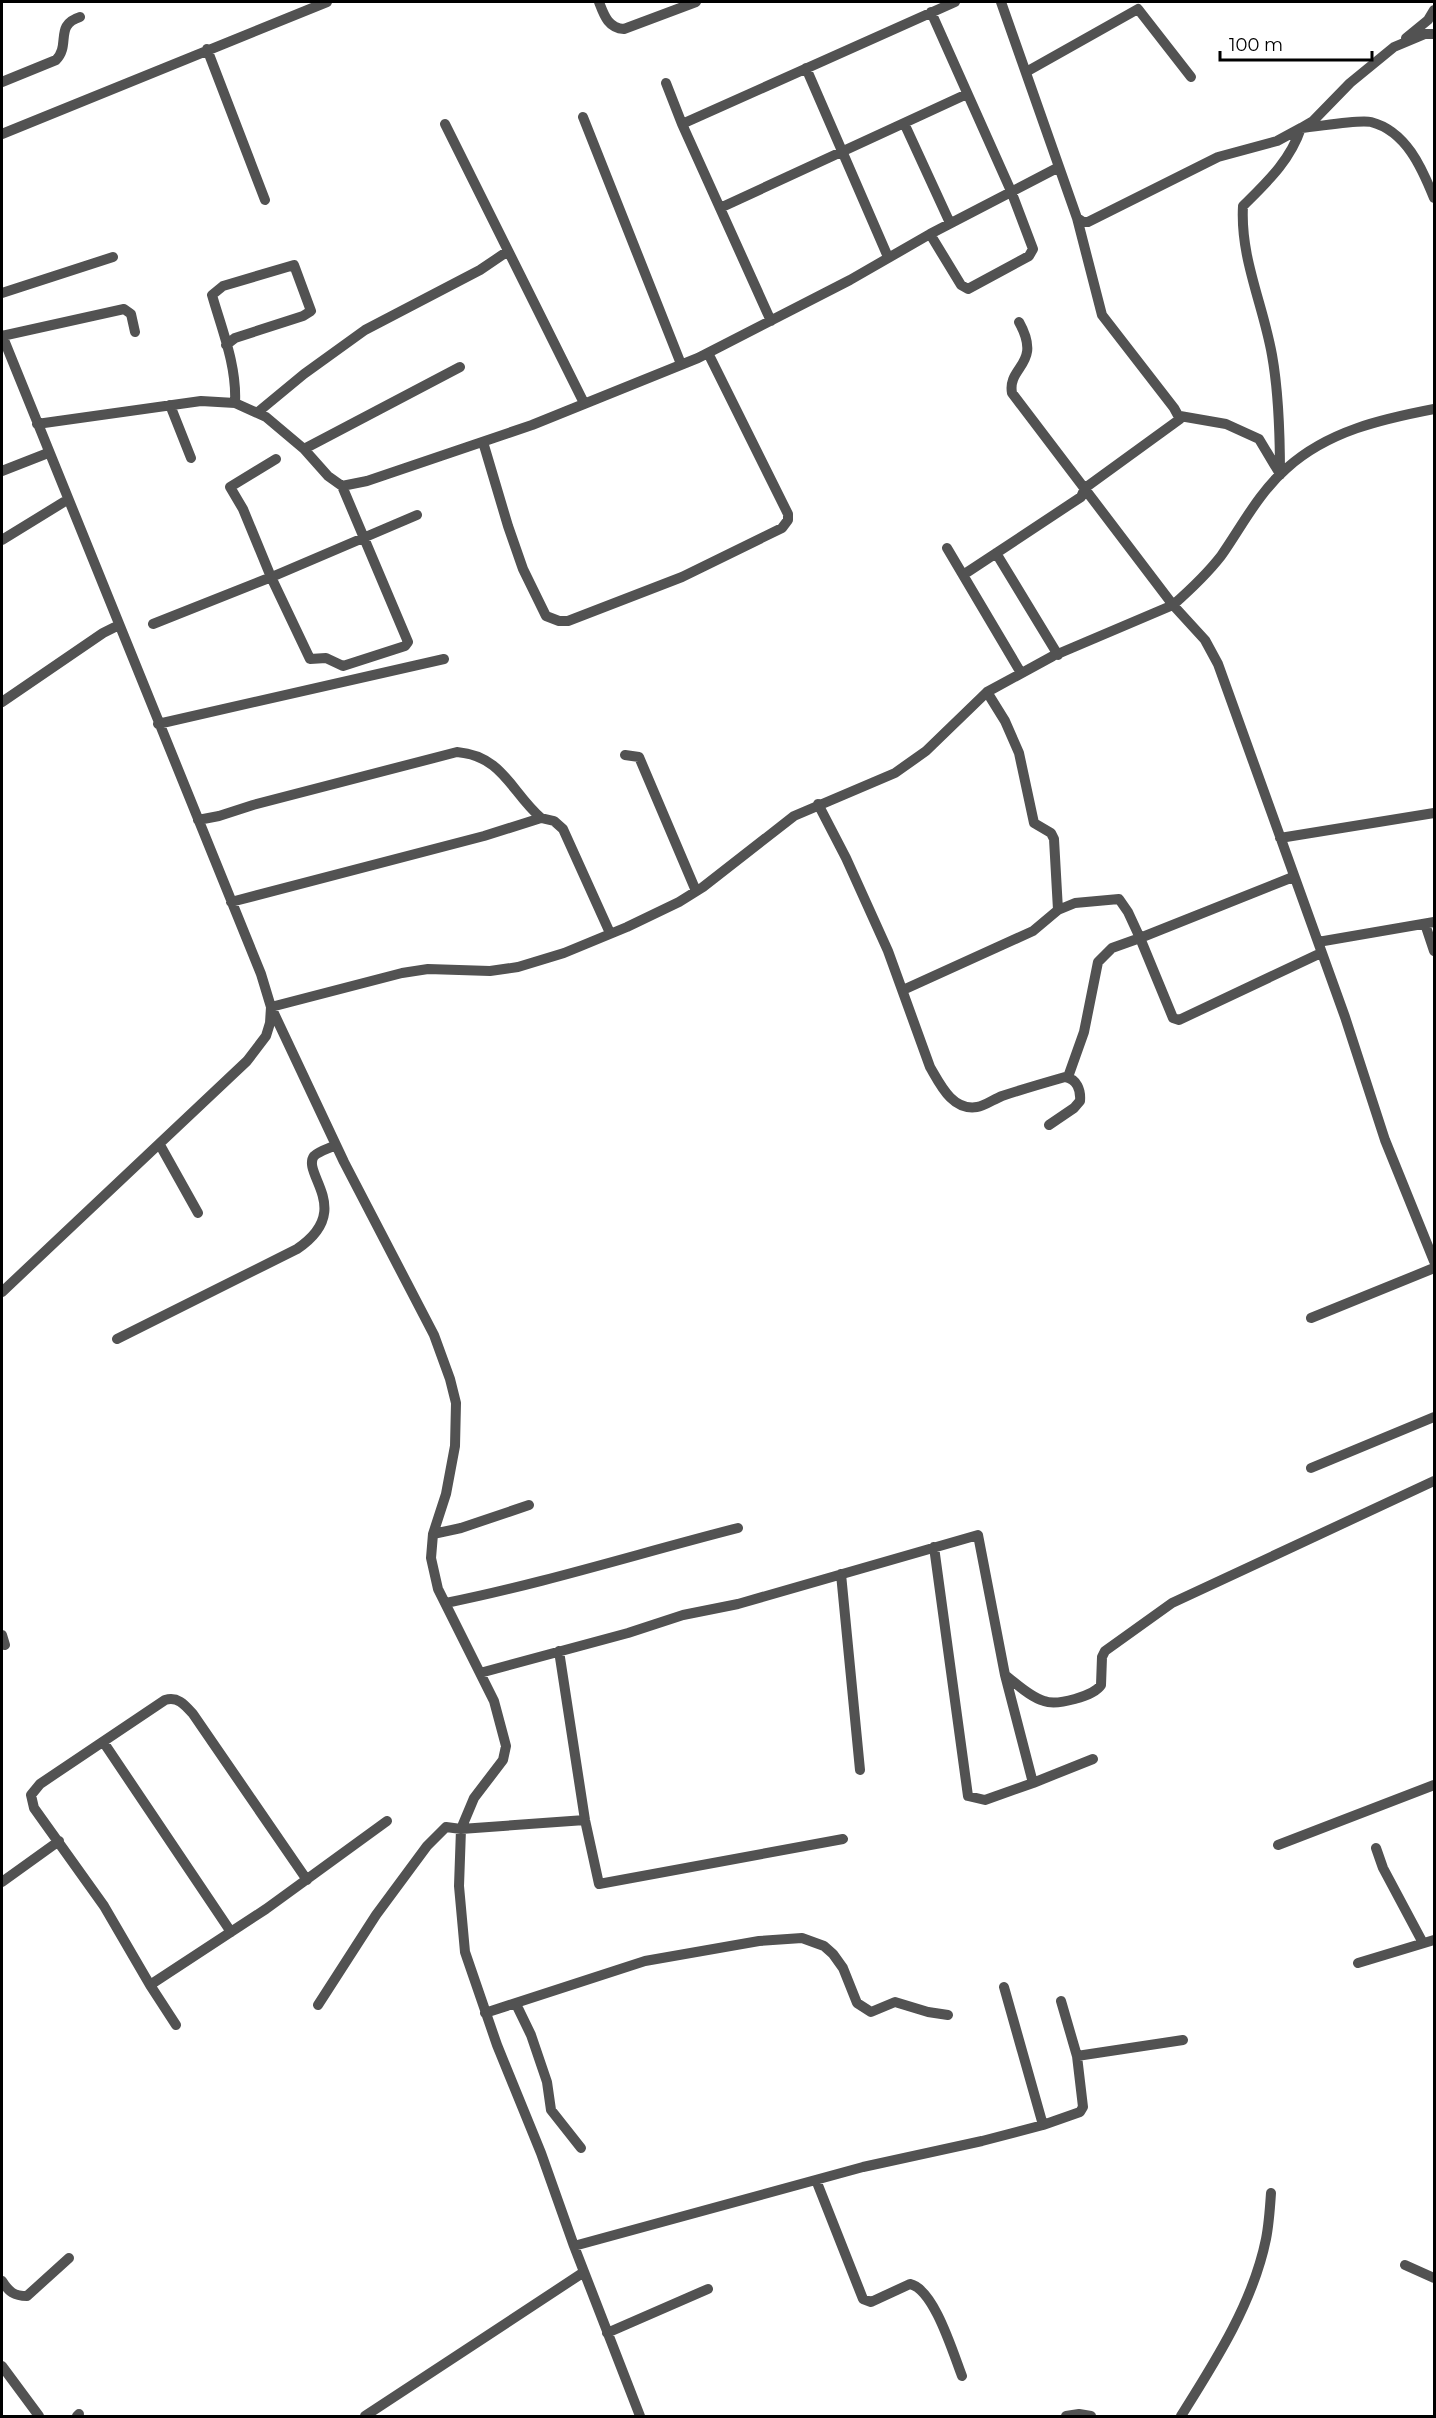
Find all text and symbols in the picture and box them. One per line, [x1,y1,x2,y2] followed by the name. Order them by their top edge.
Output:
[1220,24,1372,62] scale bar
[1229,34,1283,56] text: 100 m

